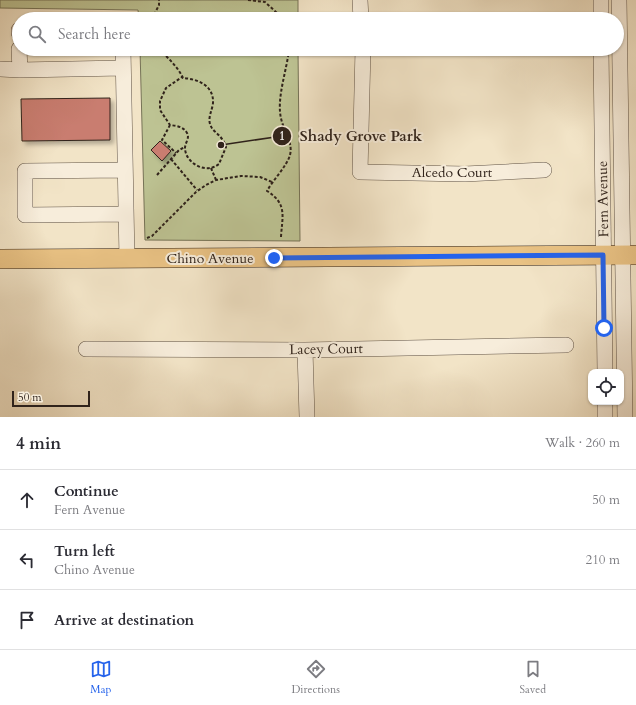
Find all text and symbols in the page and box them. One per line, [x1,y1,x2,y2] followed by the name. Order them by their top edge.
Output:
[12,12,624,56] search box
[26,23,48,45] icon: search
[58,24,131,44] text: Search here
[272,123,430,150] callout: Shady Grove Park
[300,126,423,146] text: Shady Grove Park
[279,128,285,144] text: 1
[593,161,613,237] street label: Fern Avenue
[412,163,493,182] street label: Alcedo Court
[166,249,254,268] street label: Chino Avenue
[265,249,283,267] route end
[595,319,613,337] route start
[289,339,364,359] street label: Lacey Court
[588,369,624,405] map controls
[588,369,624,405] button: locate
[12,389,90,408] scale bar
[18,390,42,405] text: 50 m
[16,432,61,455] text: 4 min
[545,434,620,452] text: Walk · 260 m
[54,481,119,501] text: Continue
[16,489,38,511] icon: ahead
[592,491,620,509] text: 50 m
[54,501,125,519] text: Fern Avenue
[54,541,115,561] text: Turn left
[16,549,38,571] icon: left
[586,551,620,569] text: 210 m
[54,561,135,579] text: Chino Avenue
[16,609,38,631] icon: arrive
[54,610,194,630] text: Arrive at destination
[90,658,112,697] tab: Map
[291,658,340,697] tab: Directions
[520,658,546,697] tab: Saved

